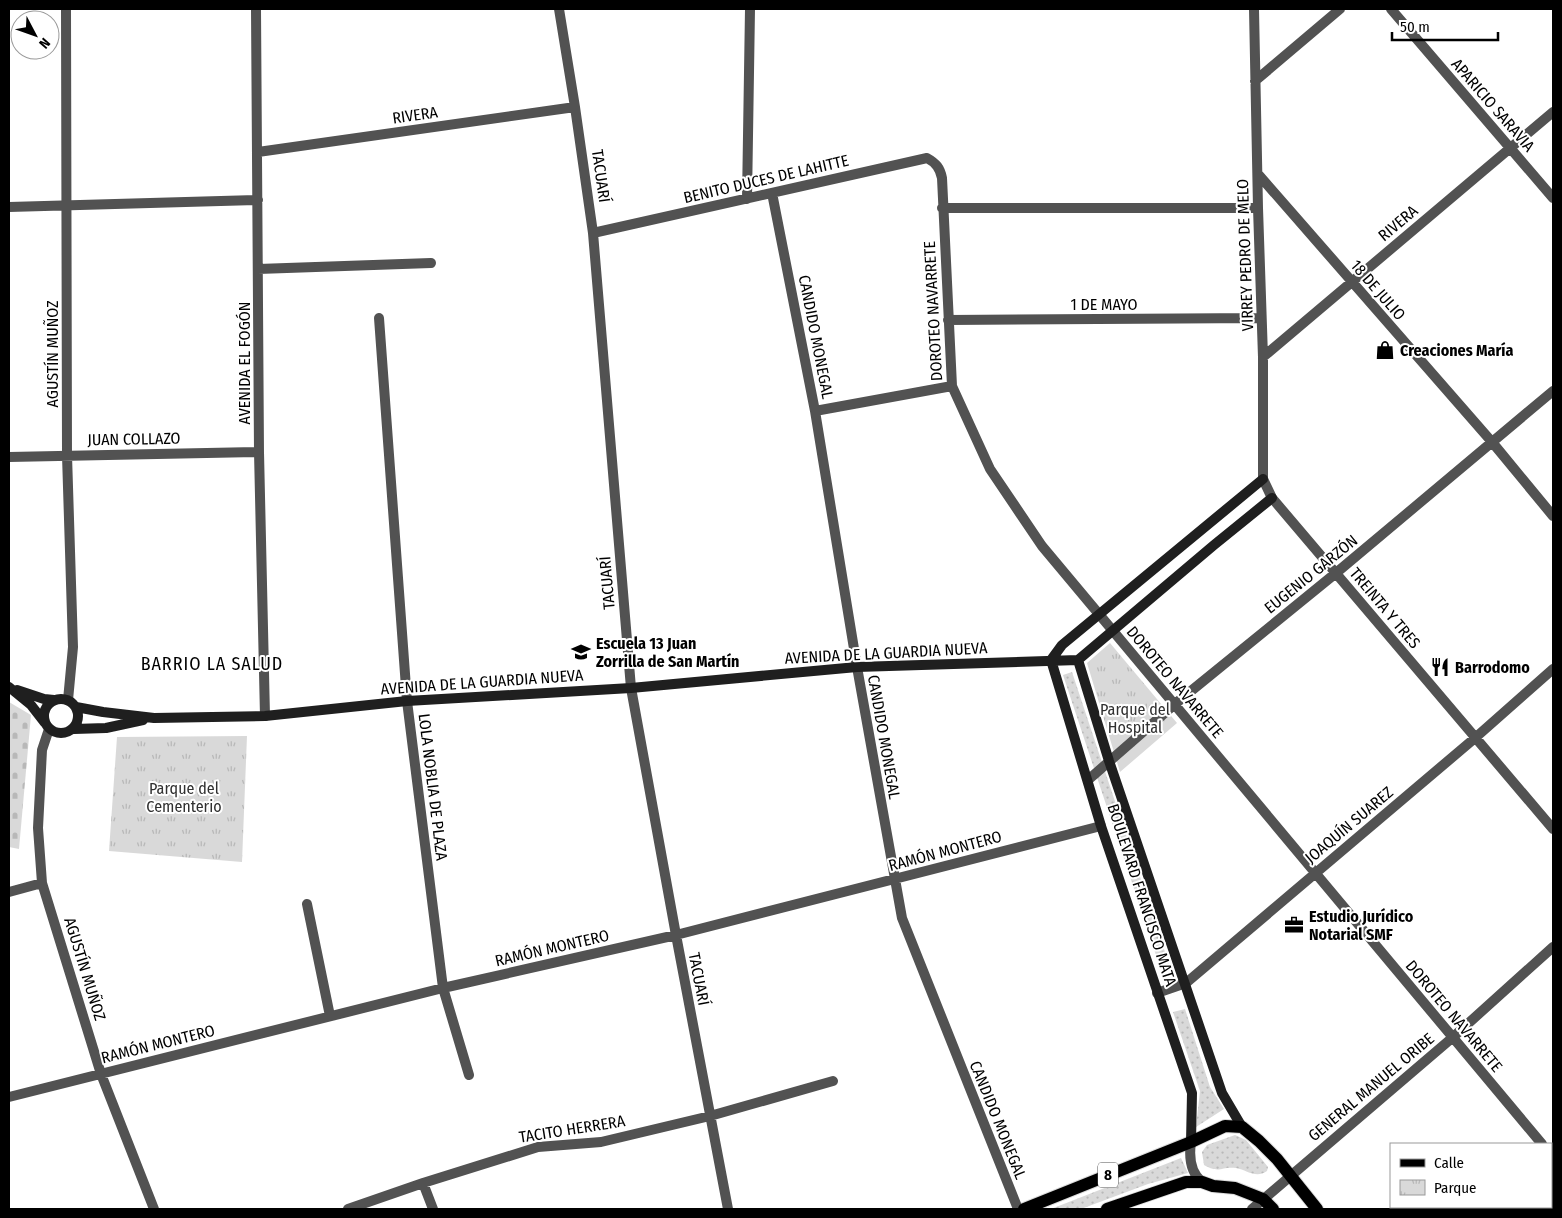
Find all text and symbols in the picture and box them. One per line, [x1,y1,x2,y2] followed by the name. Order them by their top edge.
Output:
[10,10,60,60] north arrow
[1392,10,1498,42] scale bar
[1400,18,1430,36] text: 50 m
[35,34,54,52] text: N
[1447,55,1539,156] street label: APARICIO SARAVIA
[391,102,440,128] street label: RIVERA
[588,148,614,204] street label: TACUARÍ
[682,151,850,207] street label: BENITO DUCES DE LAHITTE
[1233,179,1257,331] street label: VIRREY PEDRO DE MELO
[1374,201,1422,245] street label: RIVERA
[920,241,946,381] street label: DOROTEO NAVARRETE
[1347,256,1409,324] street label: 18 DE JULIO
[795,273,837,401] street label: CANDIDO MONEGAL
[1070,295,1138,314] street label: 1 DE MAYO
[43,300,62,408] street label: AGUSTÍN MUÑOZ
[235,301,254,425] street label: AVENIDA EL FOGÓN
[1374,339,1396,361] shop icon: Creaciones María
[1400,341,1514,360] place label: Creaciones María
[87,429,181,449] street label: JUAN COLLAZO
[1261,531,1361,617] street label: EUGENIO GARZÓN
[595,556,619,610] street label: TACUARÍ
[1346,564,1424,652] street label: TREINTA Y TRES
[1123,622,1227,742] street label: DOROTEO NAVARRETE
[596,634,740,671] place label: Escuela 13 Juan Zorrilla de San Martín
[784,638,988,668] street label: AVENIDA DE LA GUARDIA NUEVA
[570,641,592,663] school or university icon: Escuela 13 Juan Zorrilla de San Martín
[141,653,283,675] district label: BARRIO LA SALUD
[1429,656,1451,678] restaurant icon: Barrodomo
[1455,658,1530,677] place label: Barrodomo
[380,665,585,699] street label: AVENIDA DE LA GUARDIA NUEVA
[864,673,904,801] street label: CANDIDO MONEGAL
[1100,700,1170,737] park label: Parque del Hospital
[415,712,452,862] street label: LOLA NOBLIA DE PLAZA
[146,779,222,816] park label: Parque del Cementerio
[1301,783,1397,867] street label: JOAQUÍN SUAREZ
[1104,801,1181,989] street label: BOULEVARD FRANCISCO MATA
[886,827,1004,875] street label: RAMÓN MONTERO
[1309,907,1414,944] place label: Estudio Jurídico Notarial SMF
[1283,914,1305,936] office icon: Estudio Jurídico Notarial SMF
[60,915,110,1023] street label: AGUSTÍN MUÑOZ
[493,926,611,970] street label: RAMÓN MONTERO
[685,951,713,1007] street label: TACUARÍ
[1402,956,1506,1076] street label: DOROTEO NAVARRETE
[99,1021,217,1067] street label: RAMÓN MONTERO
[1304,1029,1438,1145] street label: GENERAL MANUEL ORIBE
[966,1058,1030,1182] street label: CANDIDO MONEGAL
[518,1111,627,1147] street label: TACITO HERRERA
[1390,1143,1552,1208] legend
[1434,1154,1464,1172] text: Calle
[1098,1162,1118,1188] road number: 8
[1434,1179,1477,1197] text: Parque

